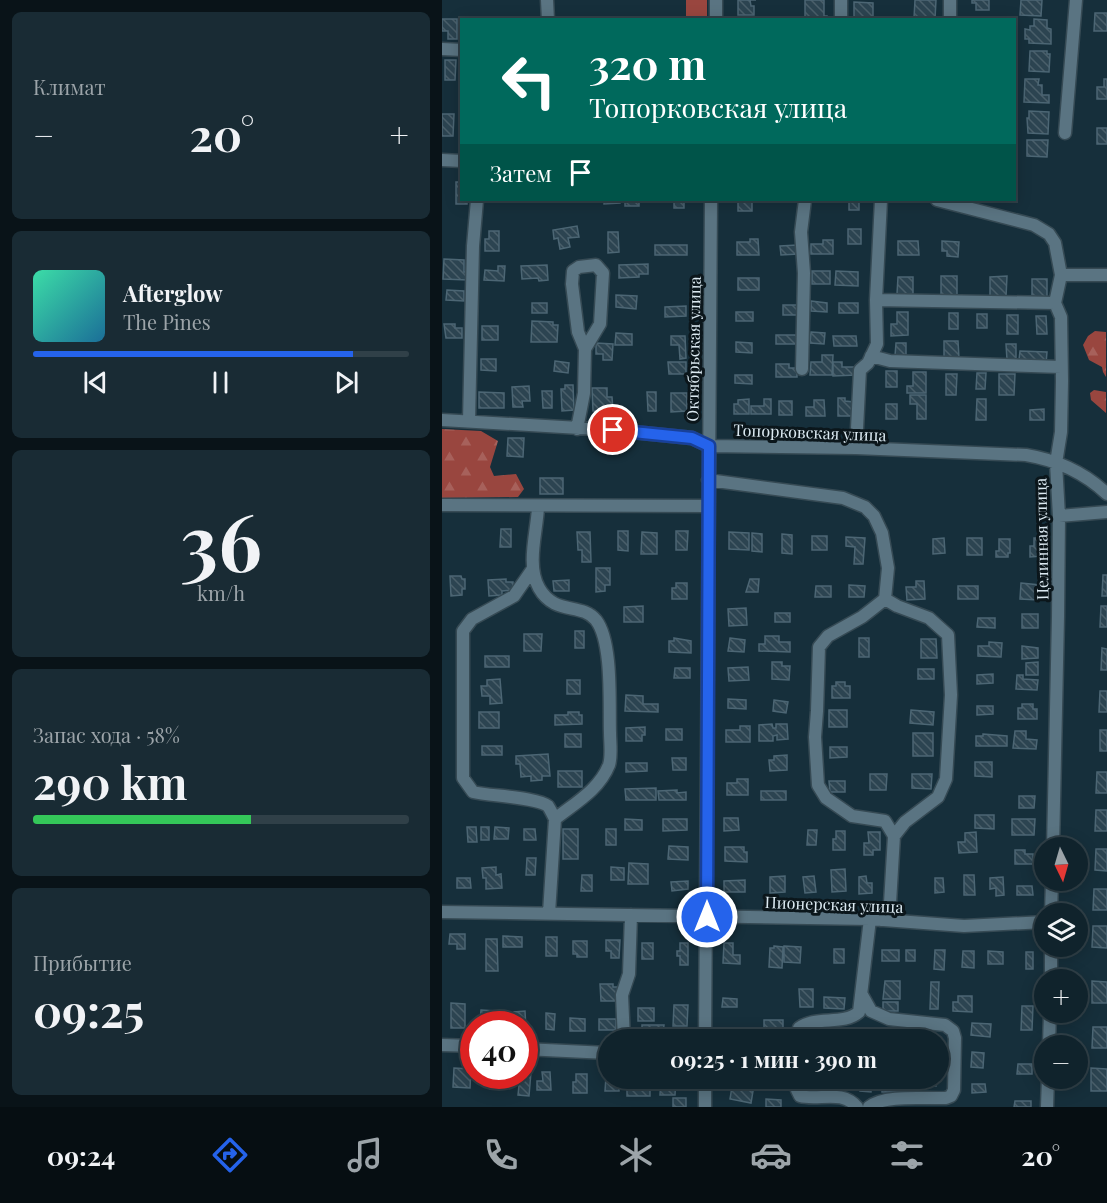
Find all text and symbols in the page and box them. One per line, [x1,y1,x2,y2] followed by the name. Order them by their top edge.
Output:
[589,35,706,91] text: 320 m
[490,42,568,120] icon: left
[33,73,106,100] text: Климат
[589,89,847,125] text: Топорковская улица
[190,103,254,163] text: 20°
[33,112,54,156] text: −
[390,112,409,156] text: +
[564,156,597,189] icon: arrive
[490,158,552,188] text: Затем
[681,276,705,422] street label: Октябрьская улица
[123,278,223,308] text: Afterglow
[123,308,211,335] text: The Pines
[79,366,112,399] icon: previous
[204,366,237,399] icon: pause
[330,366,363,399] icon: next
[587,404,638,455] pin
[596,413,629,446] icon: arrive
[733,419,887,445] street label: Топорковская улица
[1029,478,1053,600] street label: Целинная улица
[180,488,262,592] text: 36
[197,579,245,606] text: km/h
[33,721,180,748] text: Запас хода · 58%
[33,751,187,811] text: 290 km
[1034,837,1088,891] north arrow
[1034,837,1088,1089] map controls
[675,885,739,949] position arrow
[764,891,904,917] street label: Пионерская улица
[1034,903,1088,957] button: layers
[33,949,132,976] text: Прибытие
[1034,969,1088,1023] button: +
[33,979,144,1039] text: 09:25
[460,1011,538,1089] speed limit sign: 40
[1034,1035,1088,1089] button: −
[670,1044,877,1074] text: 09:25 · 1 мин · 390 m
[209,1134,251,1176] icon: directions
[344,1134,386,1176] icon: music
[480,1134,522,1176] icon: phone
[615,1134,657,1176] icon: climate
[750,1134,792,1176] icon: car
[886,1134,928,1176] icon: filters
[47,1137,115,1173] text: 09:24
[1021,1137,1060,1173] text: 20°

